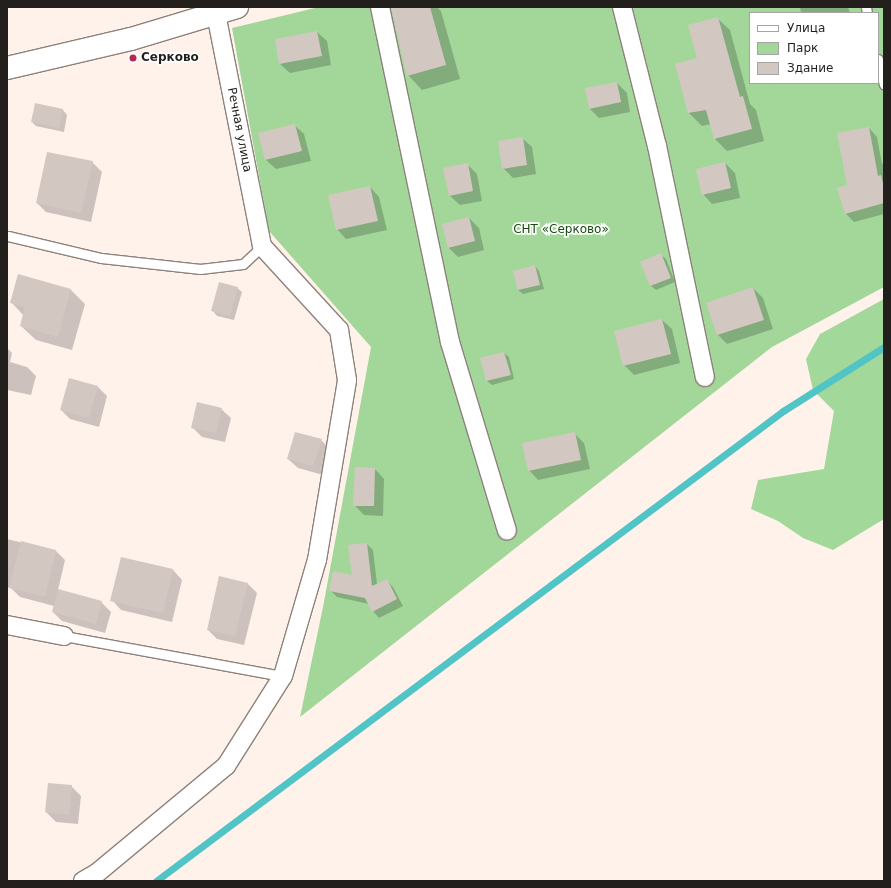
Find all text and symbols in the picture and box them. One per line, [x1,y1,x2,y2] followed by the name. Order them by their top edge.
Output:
[749,12,879,84] legend
[787,21,825,35] text: Улица
[787,41,818,55] text: Парк
[141,51,199,65] place label: Серково
[128,53,138,63] marker: Серково
[787,61,833,75] text: Здание
[224,86,254,174] street label: Речная улица
[513,223,609,237] park label: СНТ «Серково»

